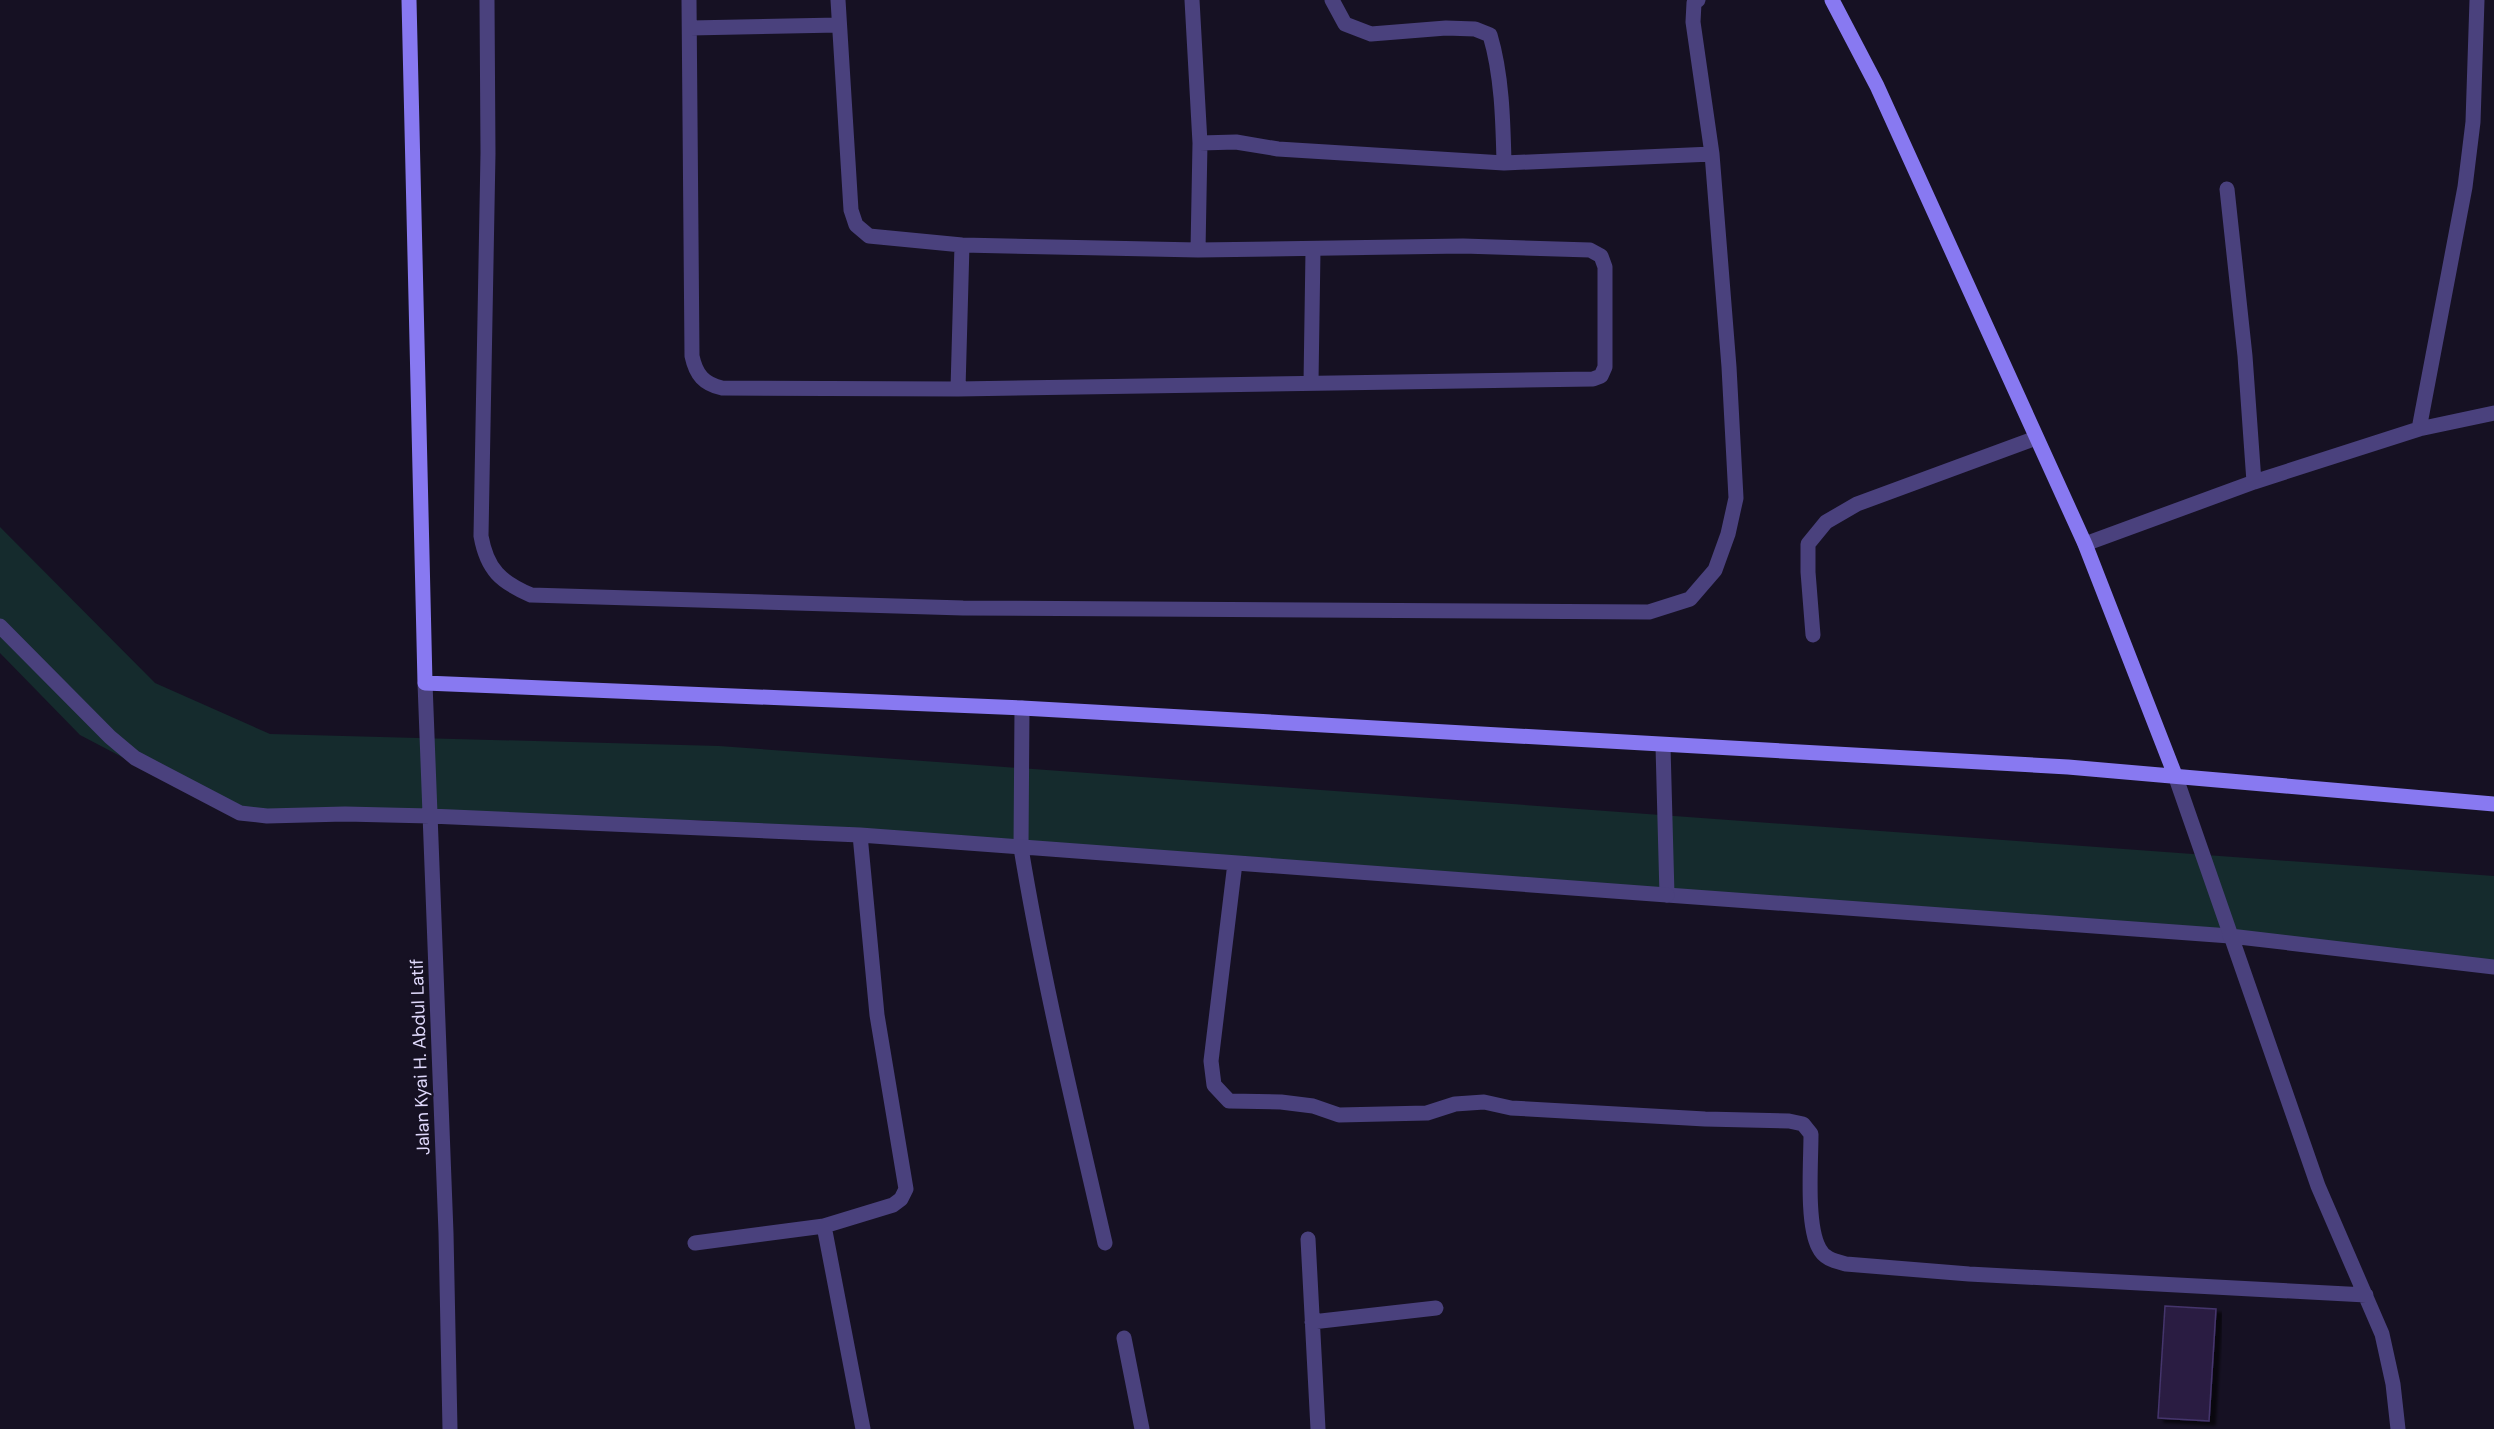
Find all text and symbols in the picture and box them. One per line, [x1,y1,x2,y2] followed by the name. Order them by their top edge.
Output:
[405,958,435,1156] street label: Jalan Kyai H. Abdul Latif

